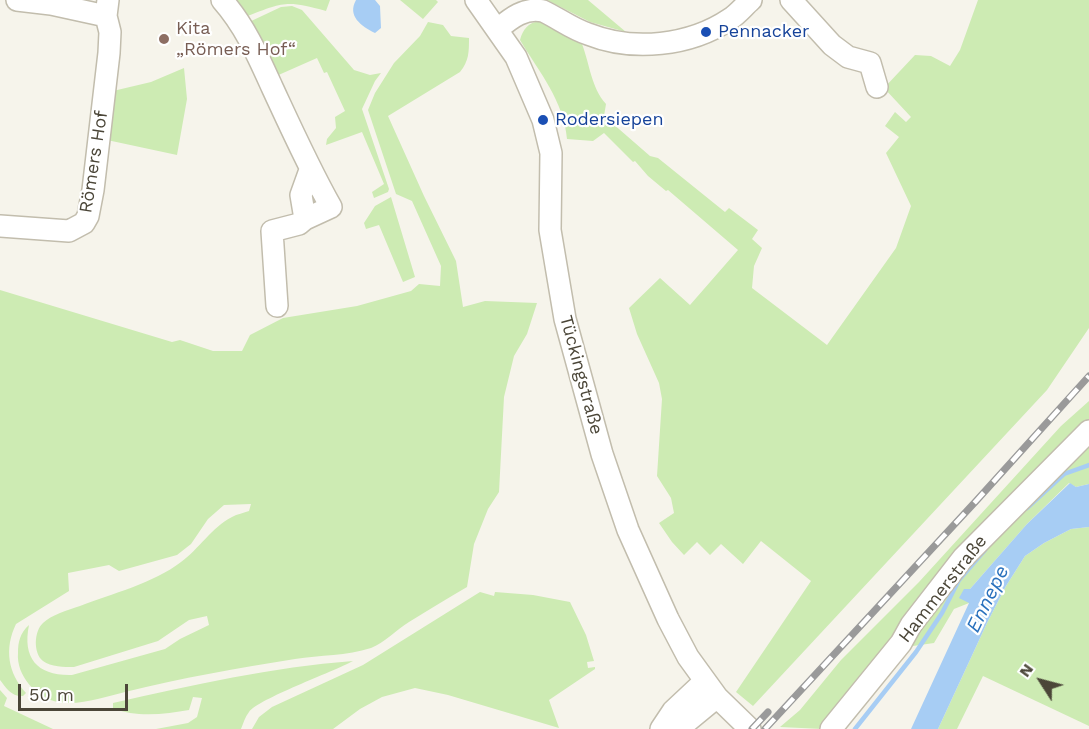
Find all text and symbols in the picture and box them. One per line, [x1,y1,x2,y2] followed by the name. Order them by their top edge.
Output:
[176,18,296,60] place label: Kita „Römers Hof“
[718,21,809,43] place label: Pennacker
[699,25,713,39] marker: Pennacker
[157,32,171,46] marker: Kita „Römers Hof“
[75,109,113,215] street label: Römers Hof
[555,109,664,131] place label: Rodersiepen
[536,113,550,127] marker: Rodersiepen
[555,313,607,437] street label: Tückingstraße
[894,531,992,647] street label: Hammerstraße
[962,562,1014,636] water label: Ennepe
[1011,651,1071,711] north arrow
[1015,660,1037,681] text: N
[21,672,130,710] scale bar
[29,684,74,705] text: 50 m

